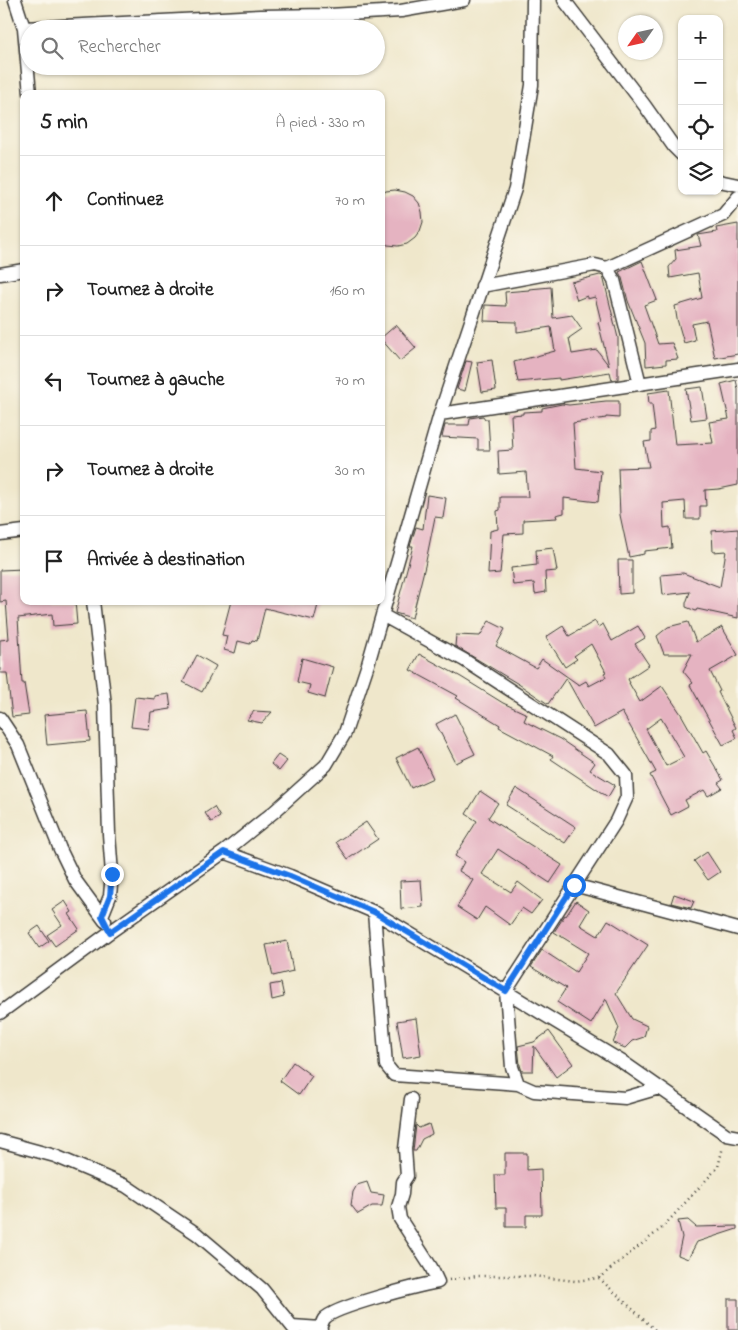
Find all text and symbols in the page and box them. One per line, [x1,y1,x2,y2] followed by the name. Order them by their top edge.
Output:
[618,15,663,60] north arrow
[678,15,723,195] map controls
[678,15,723,60] button: +
[20,20,385,75] search box
[38,34,66,62] icon: search
[78,34,161,61] text: Rechercher
[678,60,723,105] button: −
[678,105,723,150] button: locate
[40,108,88,138] text: 5 min
[275,111,365,135] text: À pied · 330 m
[678,150,723,195] button: layers
[40,187,68,215] icon: ahead
[87,187,163,214] text: Continuez
[335,189,365,213] text: 70 m
[40,277,68,305] icon: right
[87,277,213,304] text: Tournez à droite
[330,279,365,303] text: 160 m
[40,367,68,395] icon: left
[87,367,224,394] text: Tournez à gauche
[335,369,365,393] text: 70 m
[40,457,68,485] icon: right
[87,457,213,484] text: Tournez à droite
[335,459,365,483] text: 30 m
[40,547,68,575] icon: arrive
[87,547,245,574] text: Arrivée à destination
[101,863,124,886] route end
[563,874,586,897] route start

